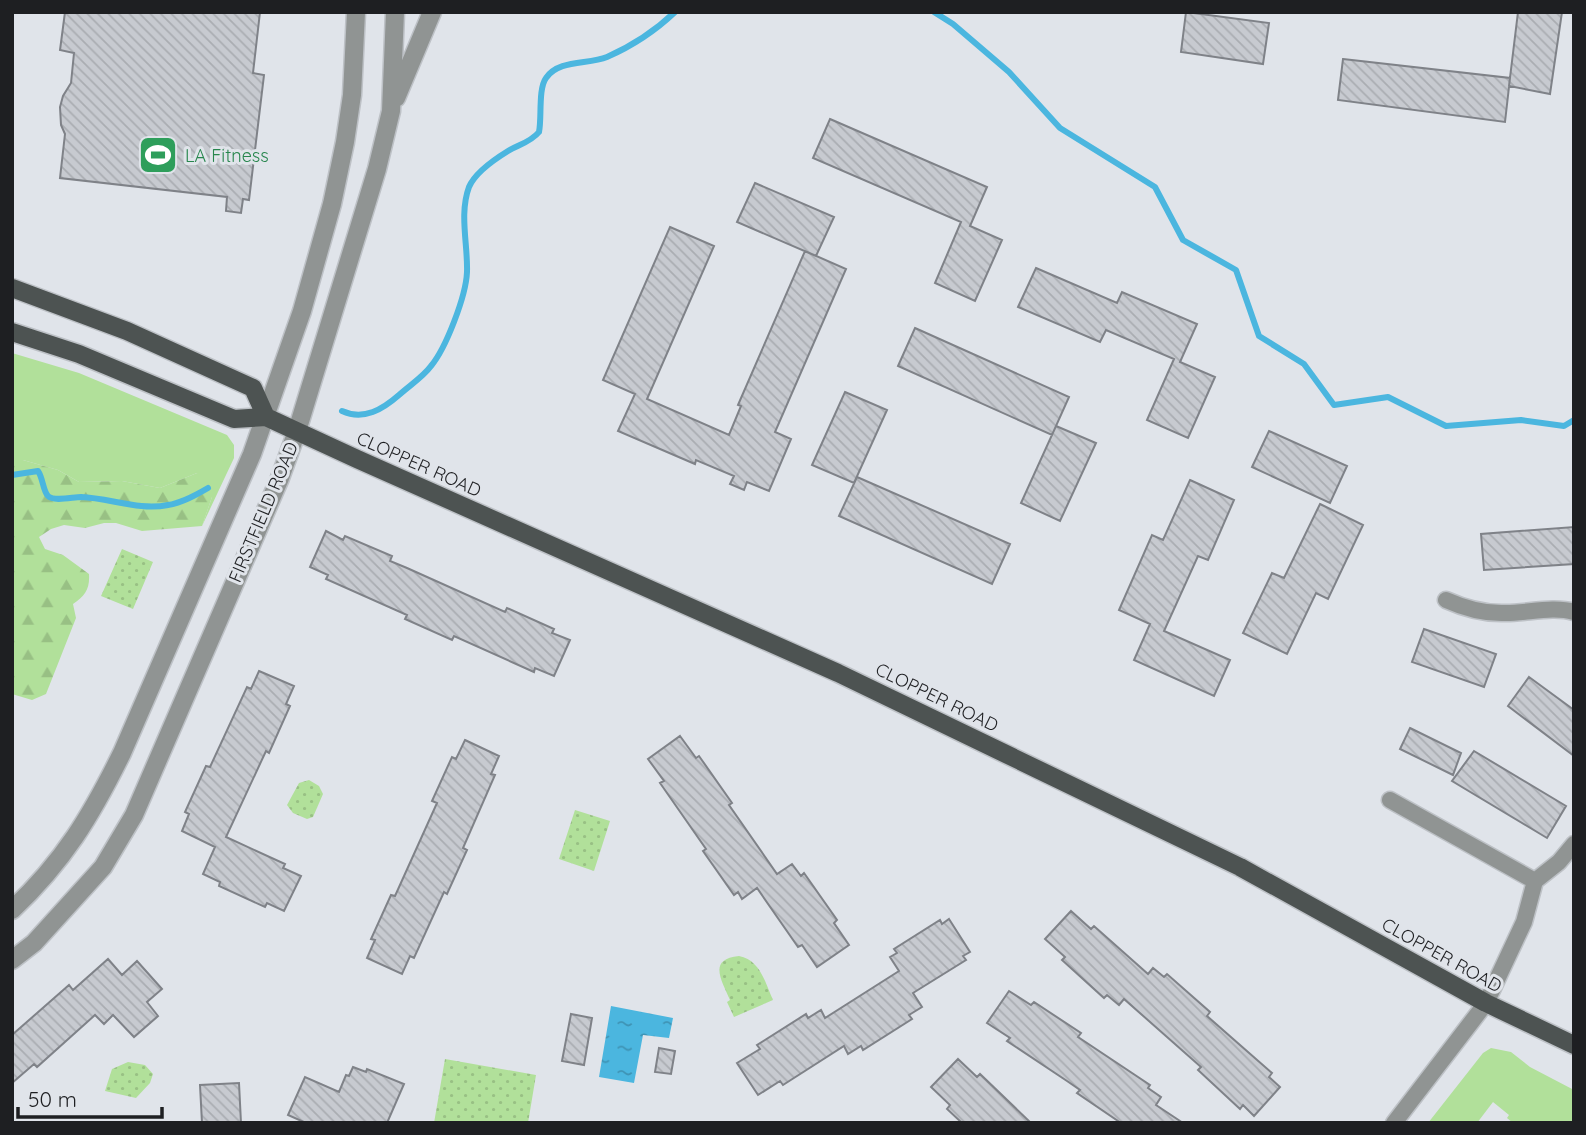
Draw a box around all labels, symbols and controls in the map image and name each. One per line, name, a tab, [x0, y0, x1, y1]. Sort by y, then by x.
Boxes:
sports icon: LA Fitness	[137, 134, 179, 176]
place label: LA Fitness	[185, 144, 269, 167]
street label: CLOPPER ROAD	[353, 426, 485, 502]
street label: FIRSTFIELD ROAD	[223, 438, 303, 586]
street label: CLOPPER ROAD	[872, 657, 1002, 737]
street label: CLOPPER ROAD	[1378, 913, 1506, 998]
scale bar	[18, 1076, 161, 1120]
text: 50 m	[28, 1086, 77, 1112]

